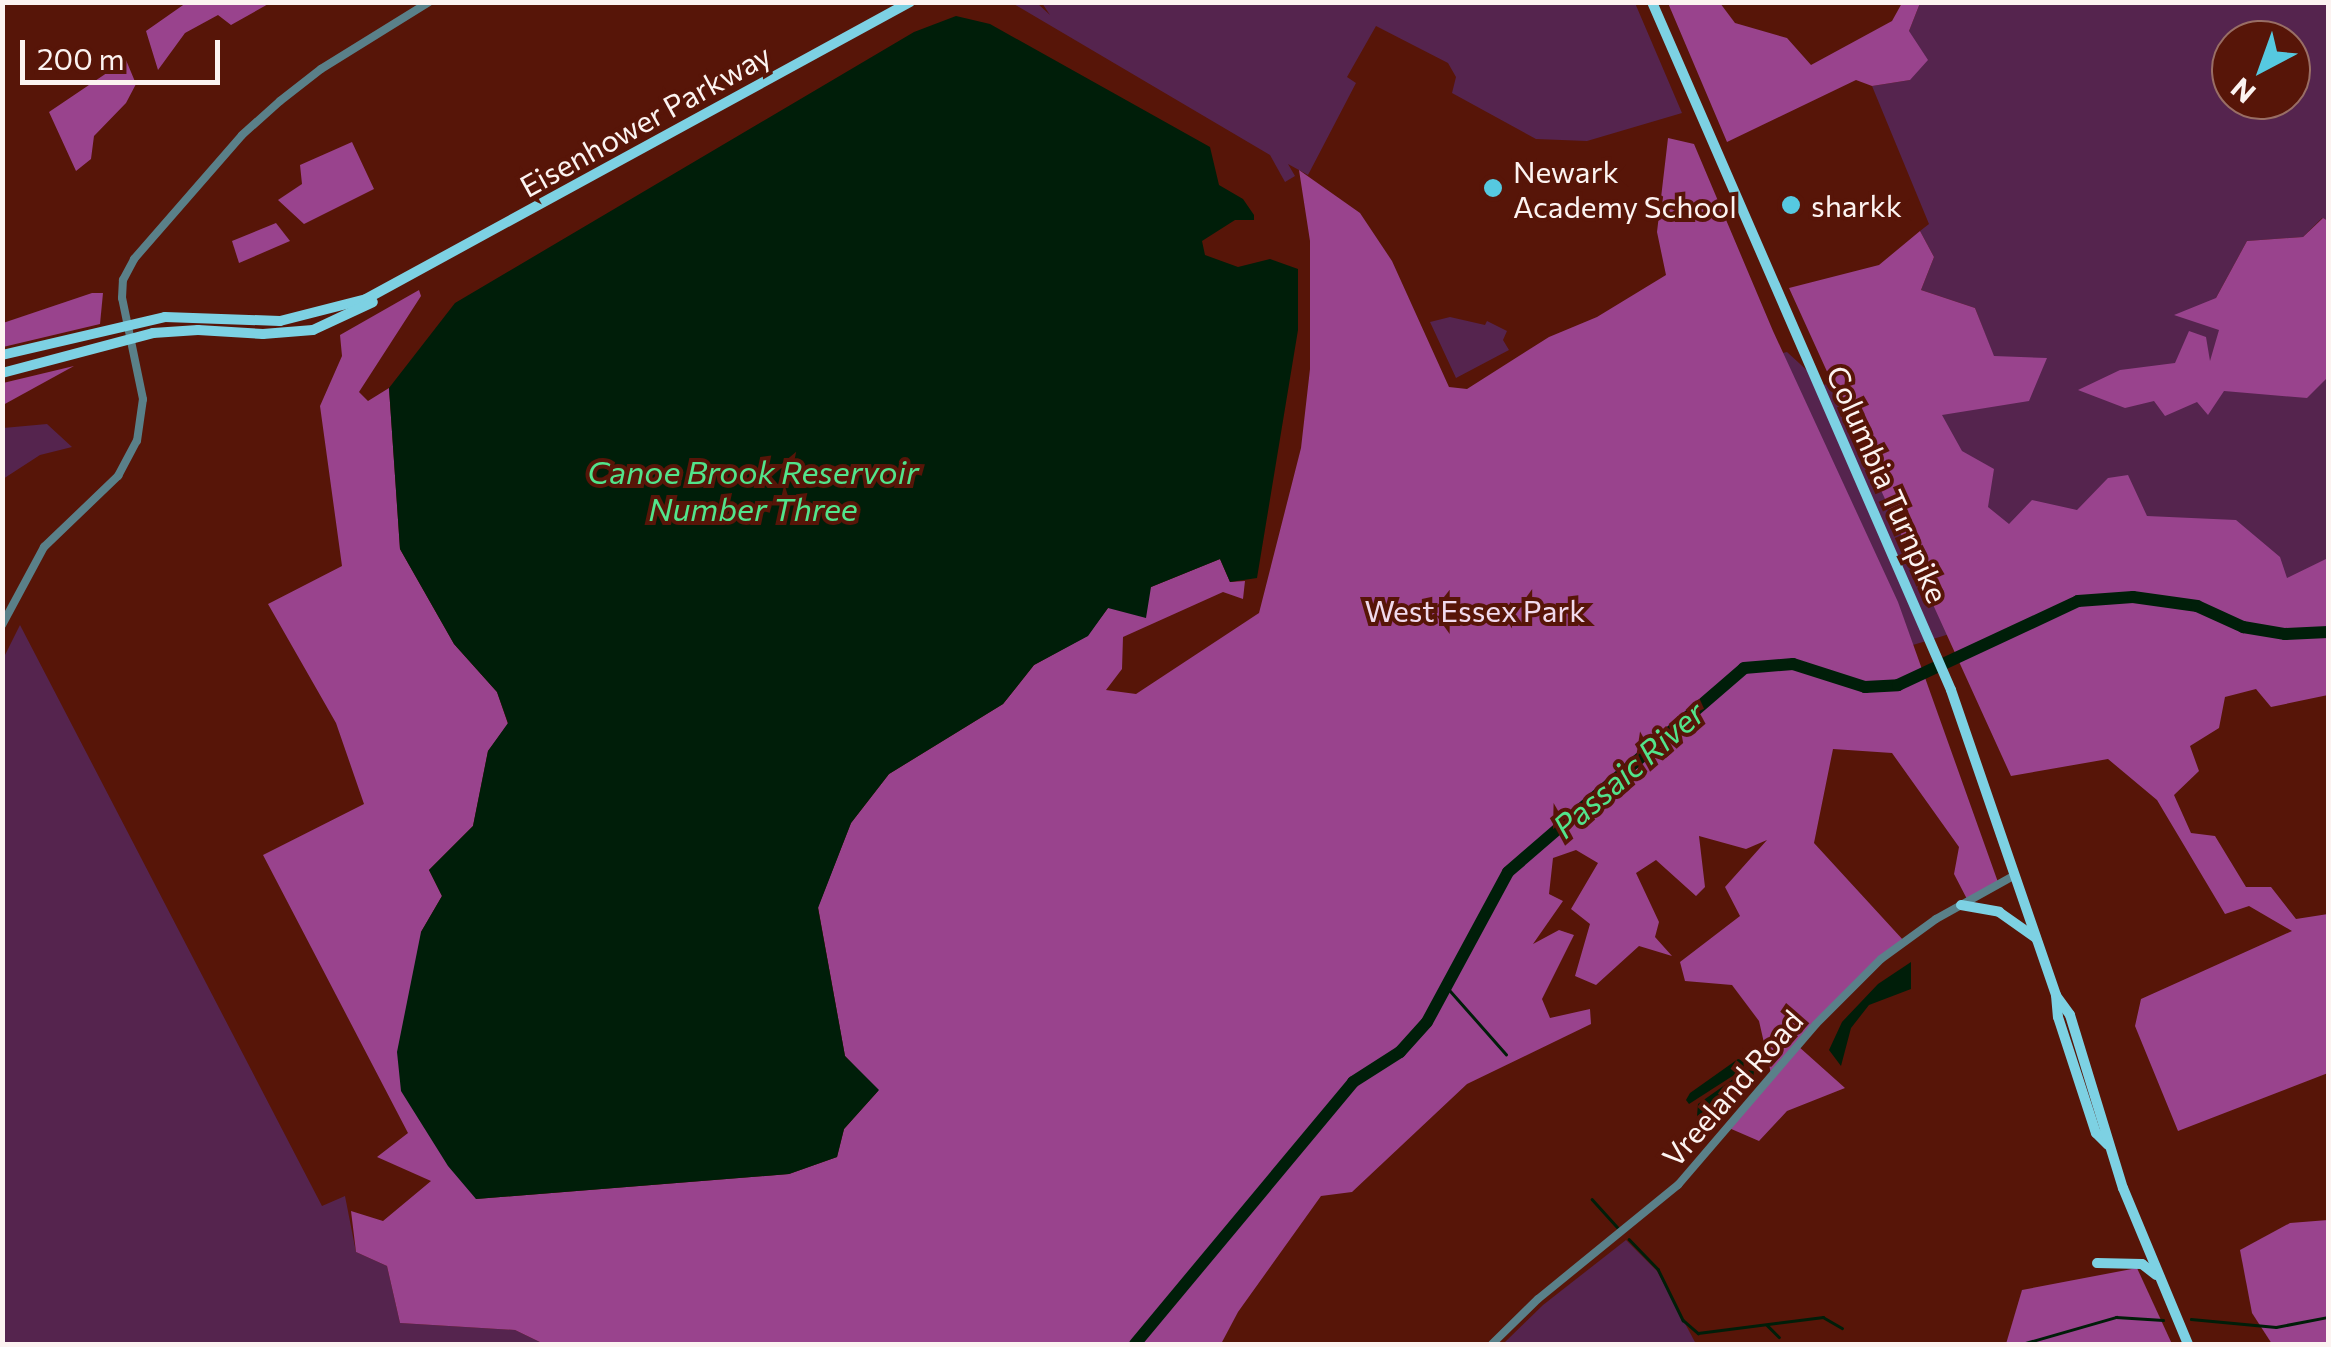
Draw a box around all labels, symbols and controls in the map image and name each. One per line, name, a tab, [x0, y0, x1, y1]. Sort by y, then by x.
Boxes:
scale bar	[25, 20, 225, 82]
north arrow	[2211, 20, 2311, 120]
street label: Eisenhower Parkway	[513, 36, 777, 204]
text: 200 m	[37, 39, 125, 76]
text: N	[2224, 71, 2262, 111]
place label: Newark Academy School	[1513, 153, 1737, 224]
marker: Newark Academy School	[1482, 177, 1504, 199]
place label: sharkk	[1811, 187, 1902, 223]
marker: sharkk	[1780, 194, 1802, 216]
street label: Columbia Turnpike	[1820, 360, 1956, 608]
water label: Canoe Brook Reservoir Number Three	[587, 453, 919, 528]
park label: West Essex Park	[1364, 592, 1586, 628]
water label: Passaic River	[1544, 693, 1712, 845]
street label: Vreeland Road	[1654, 1002, 1810, 1174]

